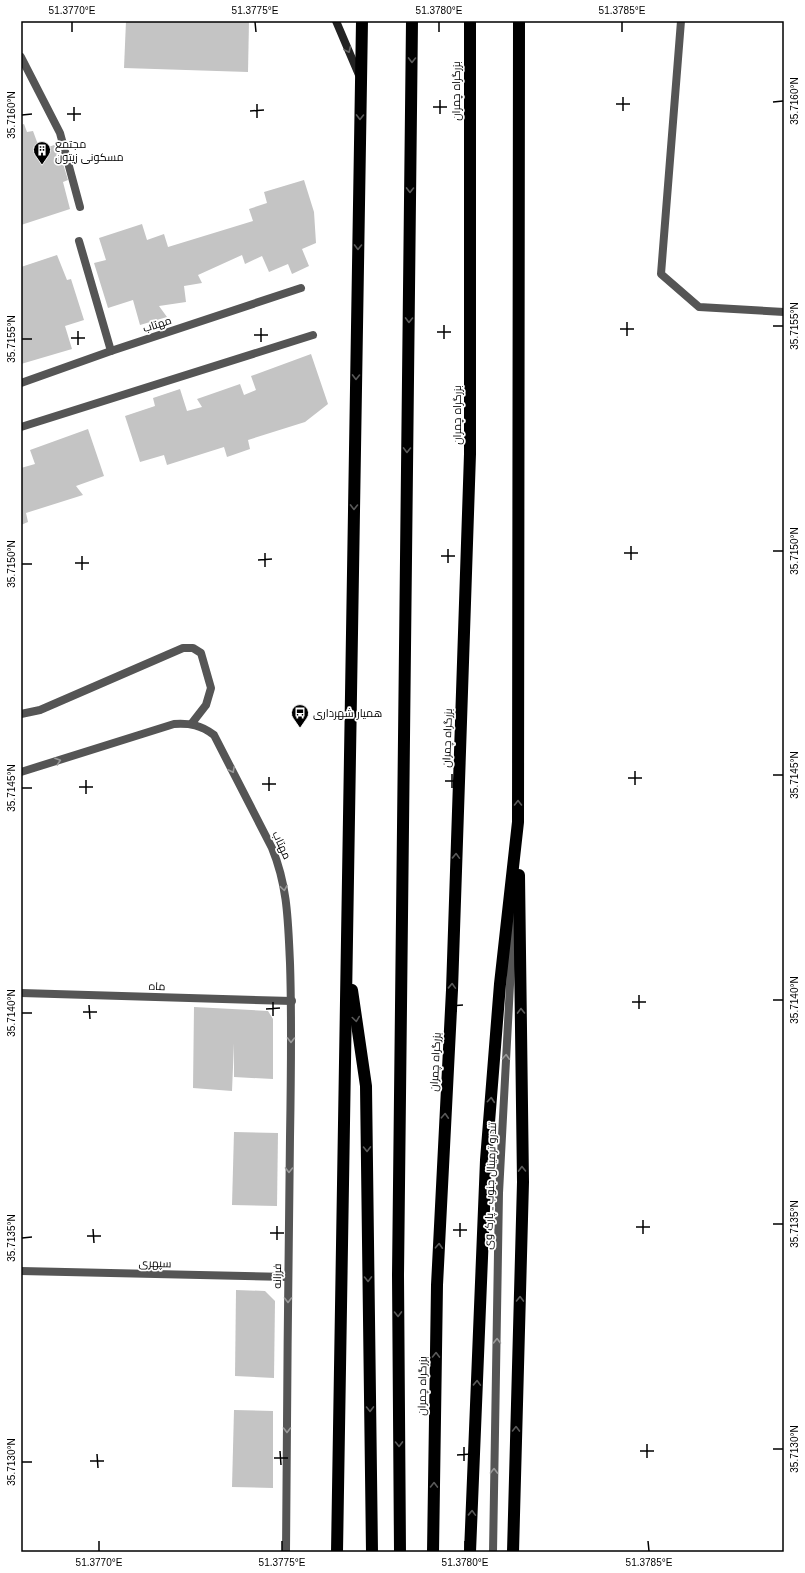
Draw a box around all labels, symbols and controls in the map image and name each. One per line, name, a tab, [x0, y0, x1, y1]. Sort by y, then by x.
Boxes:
text: 51.3770°E	[49, 5, 96, 16]
text: 51.3775°E	[232, 5, 279, 16]
text: 51.3780°E	[416, 5, 463, 16]
text: 51.3785°E	[599, 5, 646, 16]
one-way arrow	[343, 45, 351, 53]
one-way arrow	[408, 57, 416, 63]
street label: بزرگراه چمران	[450, 61, 463, 121]
text: 35.7160°N	[789, 77, 800, 125]
text: 35.7160°N	[6, 91, 17, 139]
one-way arrow	[356, 114, 364, 120]
place label: مجتمع مسکونی زیتون	[55, 138, 124, 164]
building icon: مجتمع مسکونی زیتون	[32, 140, 52, 165]
one-way arrow	[406, 187, 414, 193]
one-way arrow	[354, 244, 362, 250]
text: 35.7155°N	[789, 302, 800, 350]
street label: مهتاب	[141, 314, 173, 335]
text: 35.7155°N	[6, 315, 17, 363]
one-way arrow	[405, 317, 413, 323]
one-way arrow	[352, 374, 360, 380]
street label: بزرگراه چمران	[451, 385, 464, 445]
one-way arrow	[403, 447, 411, 453]
one-way arrow	[350, 504, 358, 510]
text: 35.7150°N	[789, 527, 800, 575]
text: 35.7150°N	[6, 540, 17, 588]
bus stop icon: همیار شهرداری	[290, 703, 310, 728]
place label: همیار شهرداری	[313, 707, 382, 720]
street label: بزرگراه چمران	[440, 708, 455, 768]
text: 35.7145°N	[789, 751, 800, 799]
one-way arrow	[54, 757, 61, 765]
text: 35.7145°N	[6, 764, 17, 812]
one-way arrow	[227, 766, 235, 773]
one-way arrow	[514, 800, 522, 806]
street label: مهتاب	[269, 829, 294, 861]
one-way arrow	[452, 853, 461, 859]
one-way arrow	[280, 885, 288, 891]
text: 35.7140°N	[789, 976, 800, 1024]
street label: ماه	[148, 980, 166, 992]
one-way arrow	[448, 983, 456, 989]
text: 35.7140°N	[6, 989, 17, 1037]
one-way arrow	[516, 1008, 525, 1014]
one-way arrow	[351, 1016, 360, 1022]
street label: بزرگراه چمران	[427, 1032, 444, 1092]
one-way arrow	[287, 1037, 295, 1043]
one-way arrow	[502, 1054, 511, 1060]
one-way arrow	[486, 1096, 495, 1103]
one-way arrow	[441, 1113, 450, 1119]
street label: تندرو ترمینال جنوب ـ پارک وی	[482, 1122, 499, 1250]
one-way arrow	[362, 1146, 371, 1152]
one-way arrow	[518, 1166, 527, 1172]
one-way arrow	[285, 1167, 293, 1173]
text: 35.7135°N	[789, 1200, 800, 1248]
text: 35.7135°N	[6, 1214, 17, 1262]
one-way arrow	[434, 1243, 443, 1249]
street label: سپهری	[139, 1257, 171, 1270]
street label: فرزانه	[271, 1263, 284, 1289]
one-way arrow	[364, 1276, 372, 1282]
one-way arrow	[515, 1296, 524, 1302]
one-way arrow	[284, 1297, 292, 1303]
one-way arrow	[394, 1311, 402, 1317]
one-way arrow	[493, 1338, 501, 1344]
one-way arrow	[431, 1352, 440, 1358]
street label: بزرگراه چمران	[415, 1356, 430, 1416]
one-way arrow	[473, 1380, 481, 1386]
one-way arrow	[366, 1406, 374, 1412]
text: 35.7130°N	[789, 1425, 800, 1473]
one-way arrow	[512, 1426, 520, 1432]
one-way arrow	[283, 1427, 291, 1433]
text: 35.7130°N	[6, 1438, 17, 1486]
one-way arrow	[395, 1441, 403, 1447]
one-way arrow	[490, 1468, 498, 1474]
one-way arrow	[430, 1482, 438, 1488]
one-way arrow	[467, 1510, 476, 1516]
text: 51.3770°E	[76, 1557, 123, 1568]
text: 51.3775°E	[259, 1557, 306, 1568]
text: 51.3780°E	[442, 1557, 489, 1568]
text: 51.3785°E	[626, 1557, 673, 1568]

